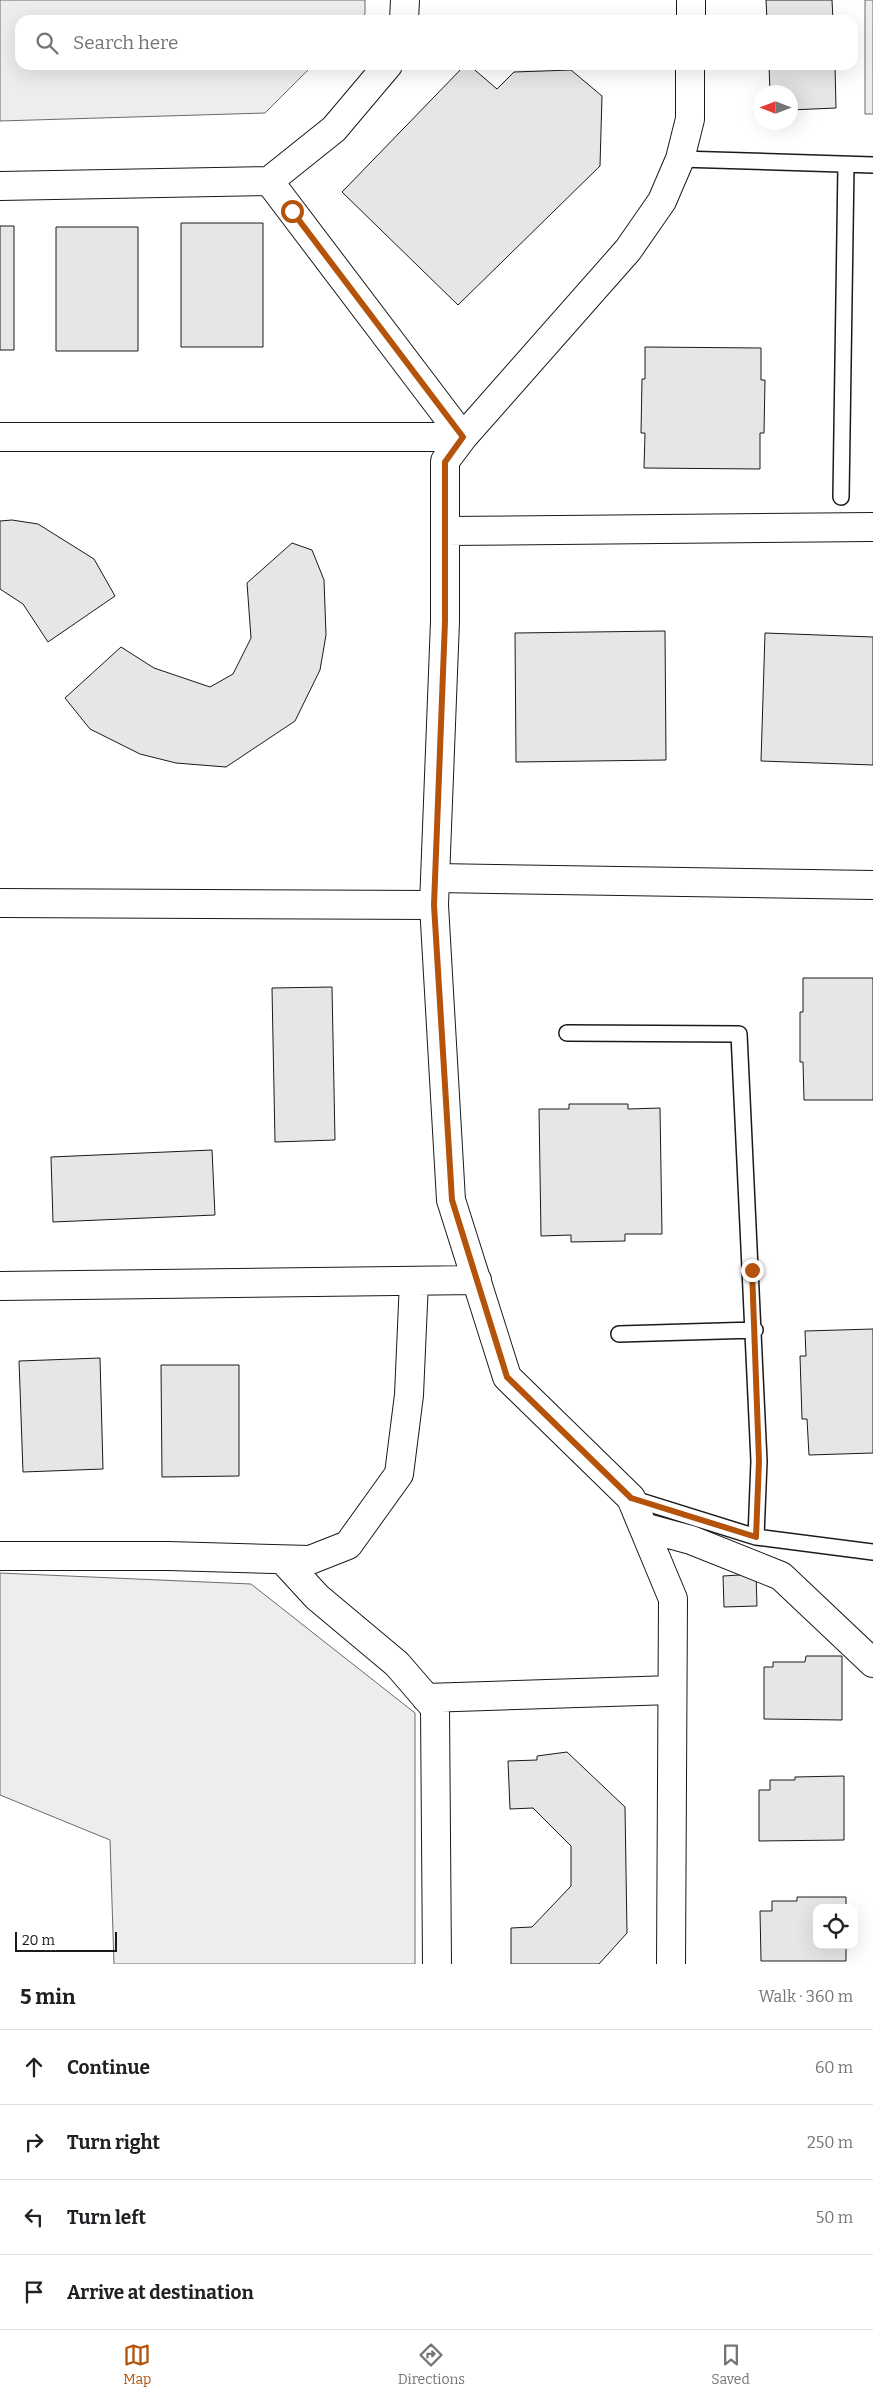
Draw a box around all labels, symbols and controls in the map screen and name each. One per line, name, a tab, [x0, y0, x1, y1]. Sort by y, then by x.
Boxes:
search box	[15, 15, 858, 70]
icon: search	[33, 29, 61, 57]
text: Search here	[73, 31, 178, 54]
north arrow	[753, 85, 798, 130]
route start	[281, 200, 304, 223]
route end	[741, 1259, 764, 1282]
map controls	[813, 1904, 858, 1949]
button: locate	[813, 1904, 858, 1949]
scale bar	[15, 1929, 118, 1952]
text: 20 m	[22, 1932, 55, 1949]
text: 5 min	[20, 1984, 76, 2010]
text: Walk · 360 m	[759, 1987, 853, 2006]
icon: ahead	[20, 2053, 48, 2081]
text: Continue	[67, 2056, 150, 2079]
text: 60 m	[815, 2058, 853, 2077]
icon: right	[20, 2128, 48, 2156]
text: Turn right	[67, 2131, 160, 2154]
text: 250 m	[807, 2133, 853, 2152]
icon: left	[20, 2203, 48, 2231]
text: Turn left	[67, 2206, 146, 2229]
text: 50 m	[816, 2208, 853, 2227]
icon: arrive	[20, 2278, 48, 2306]
text: Arrive at destination	[67, 2281, 254, 2304]
tab: Map	[123, 2341, 151, 2388]
tab: Directions	[398, 2341, 465, 2388]
tab: Saved	[711, 2341, 750, 2388]

